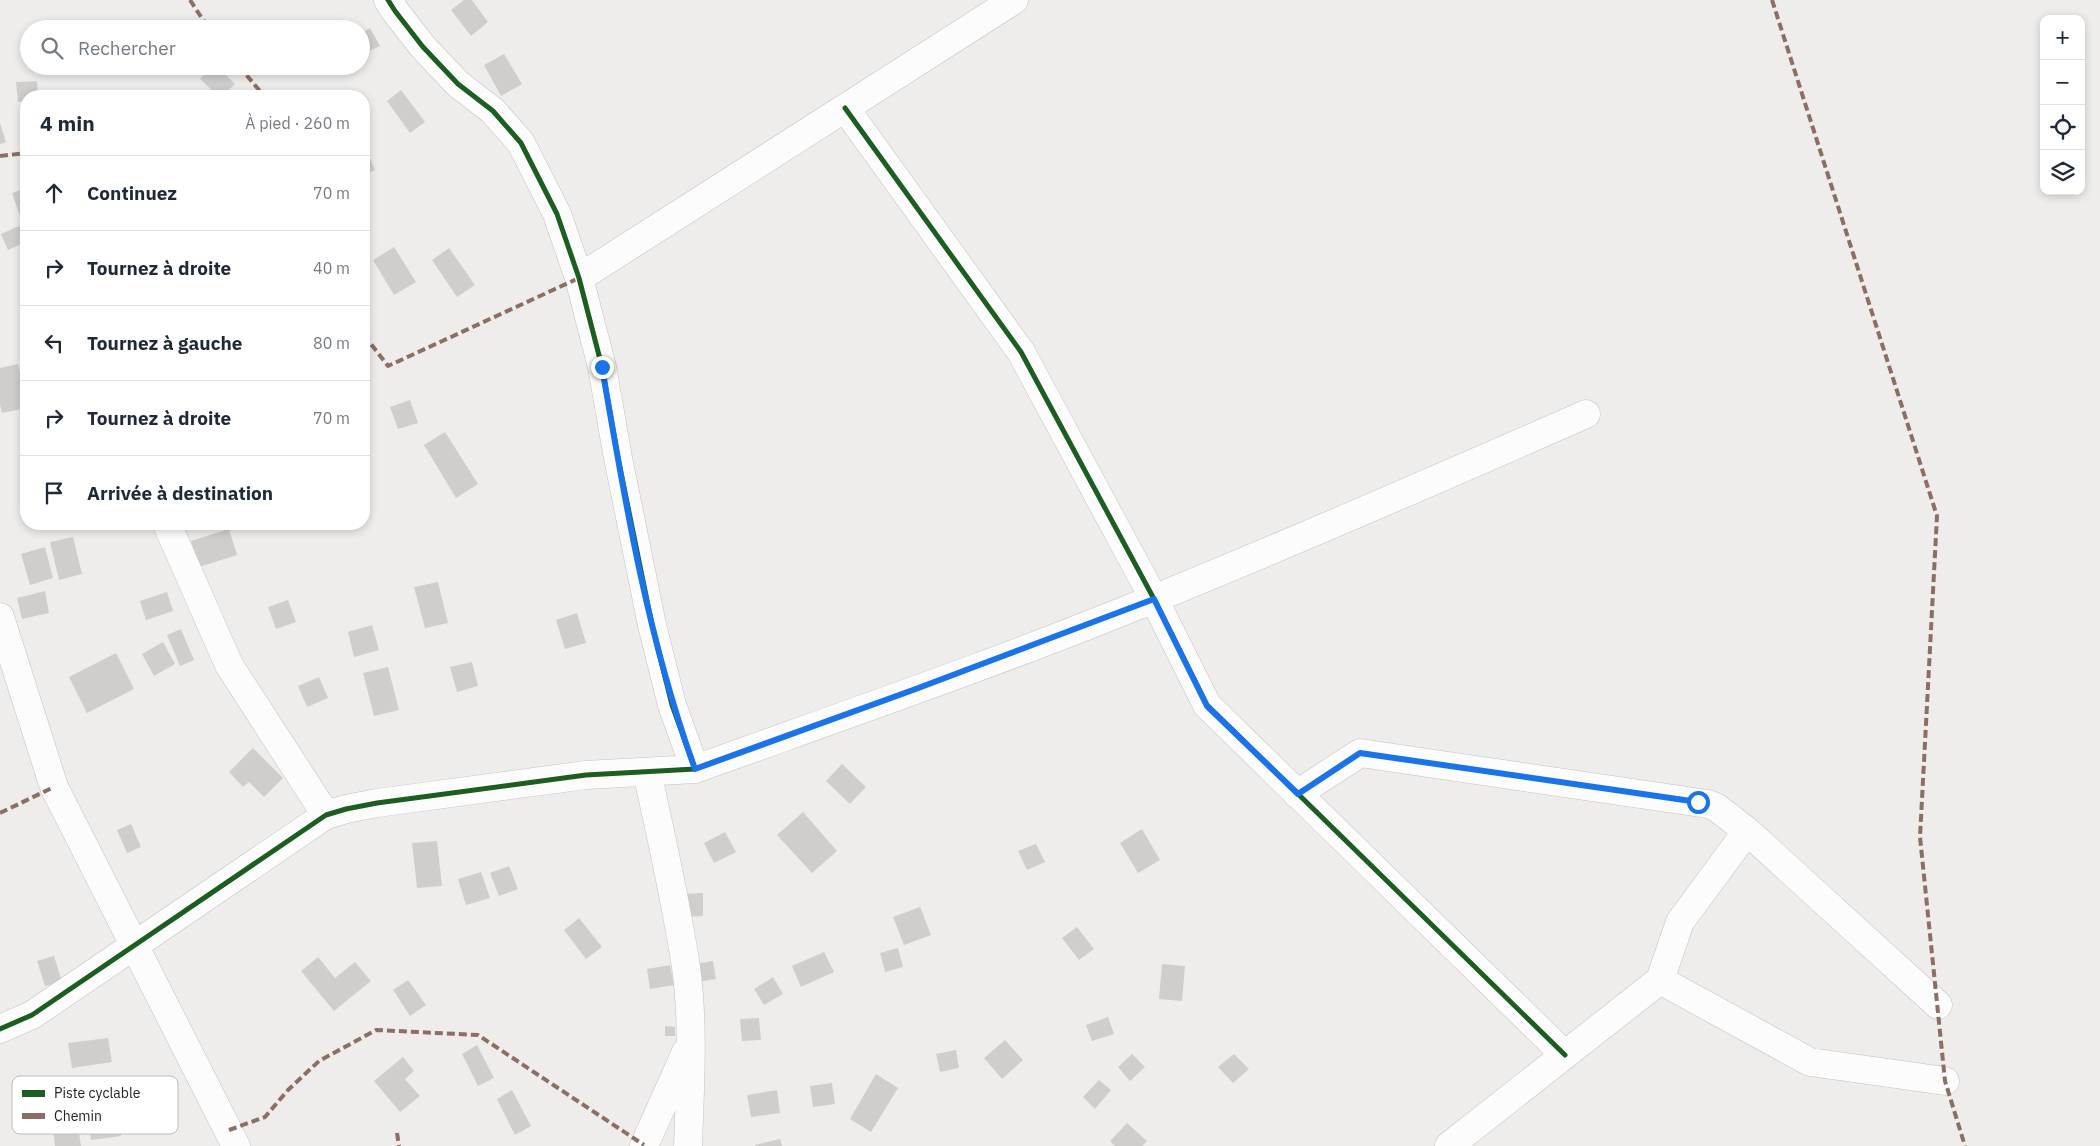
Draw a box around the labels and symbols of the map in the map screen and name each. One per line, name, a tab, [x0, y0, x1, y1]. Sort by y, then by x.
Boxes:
route end	[591, 356, 614, 379]
route start	[1687, 791, 1710, 814]
legend	[12, 1076, 178, 1134]
text: Piste cyclable	[54, 1084, 141, 1102]
text: Chemin	[54, 1107, 102, 1125]

